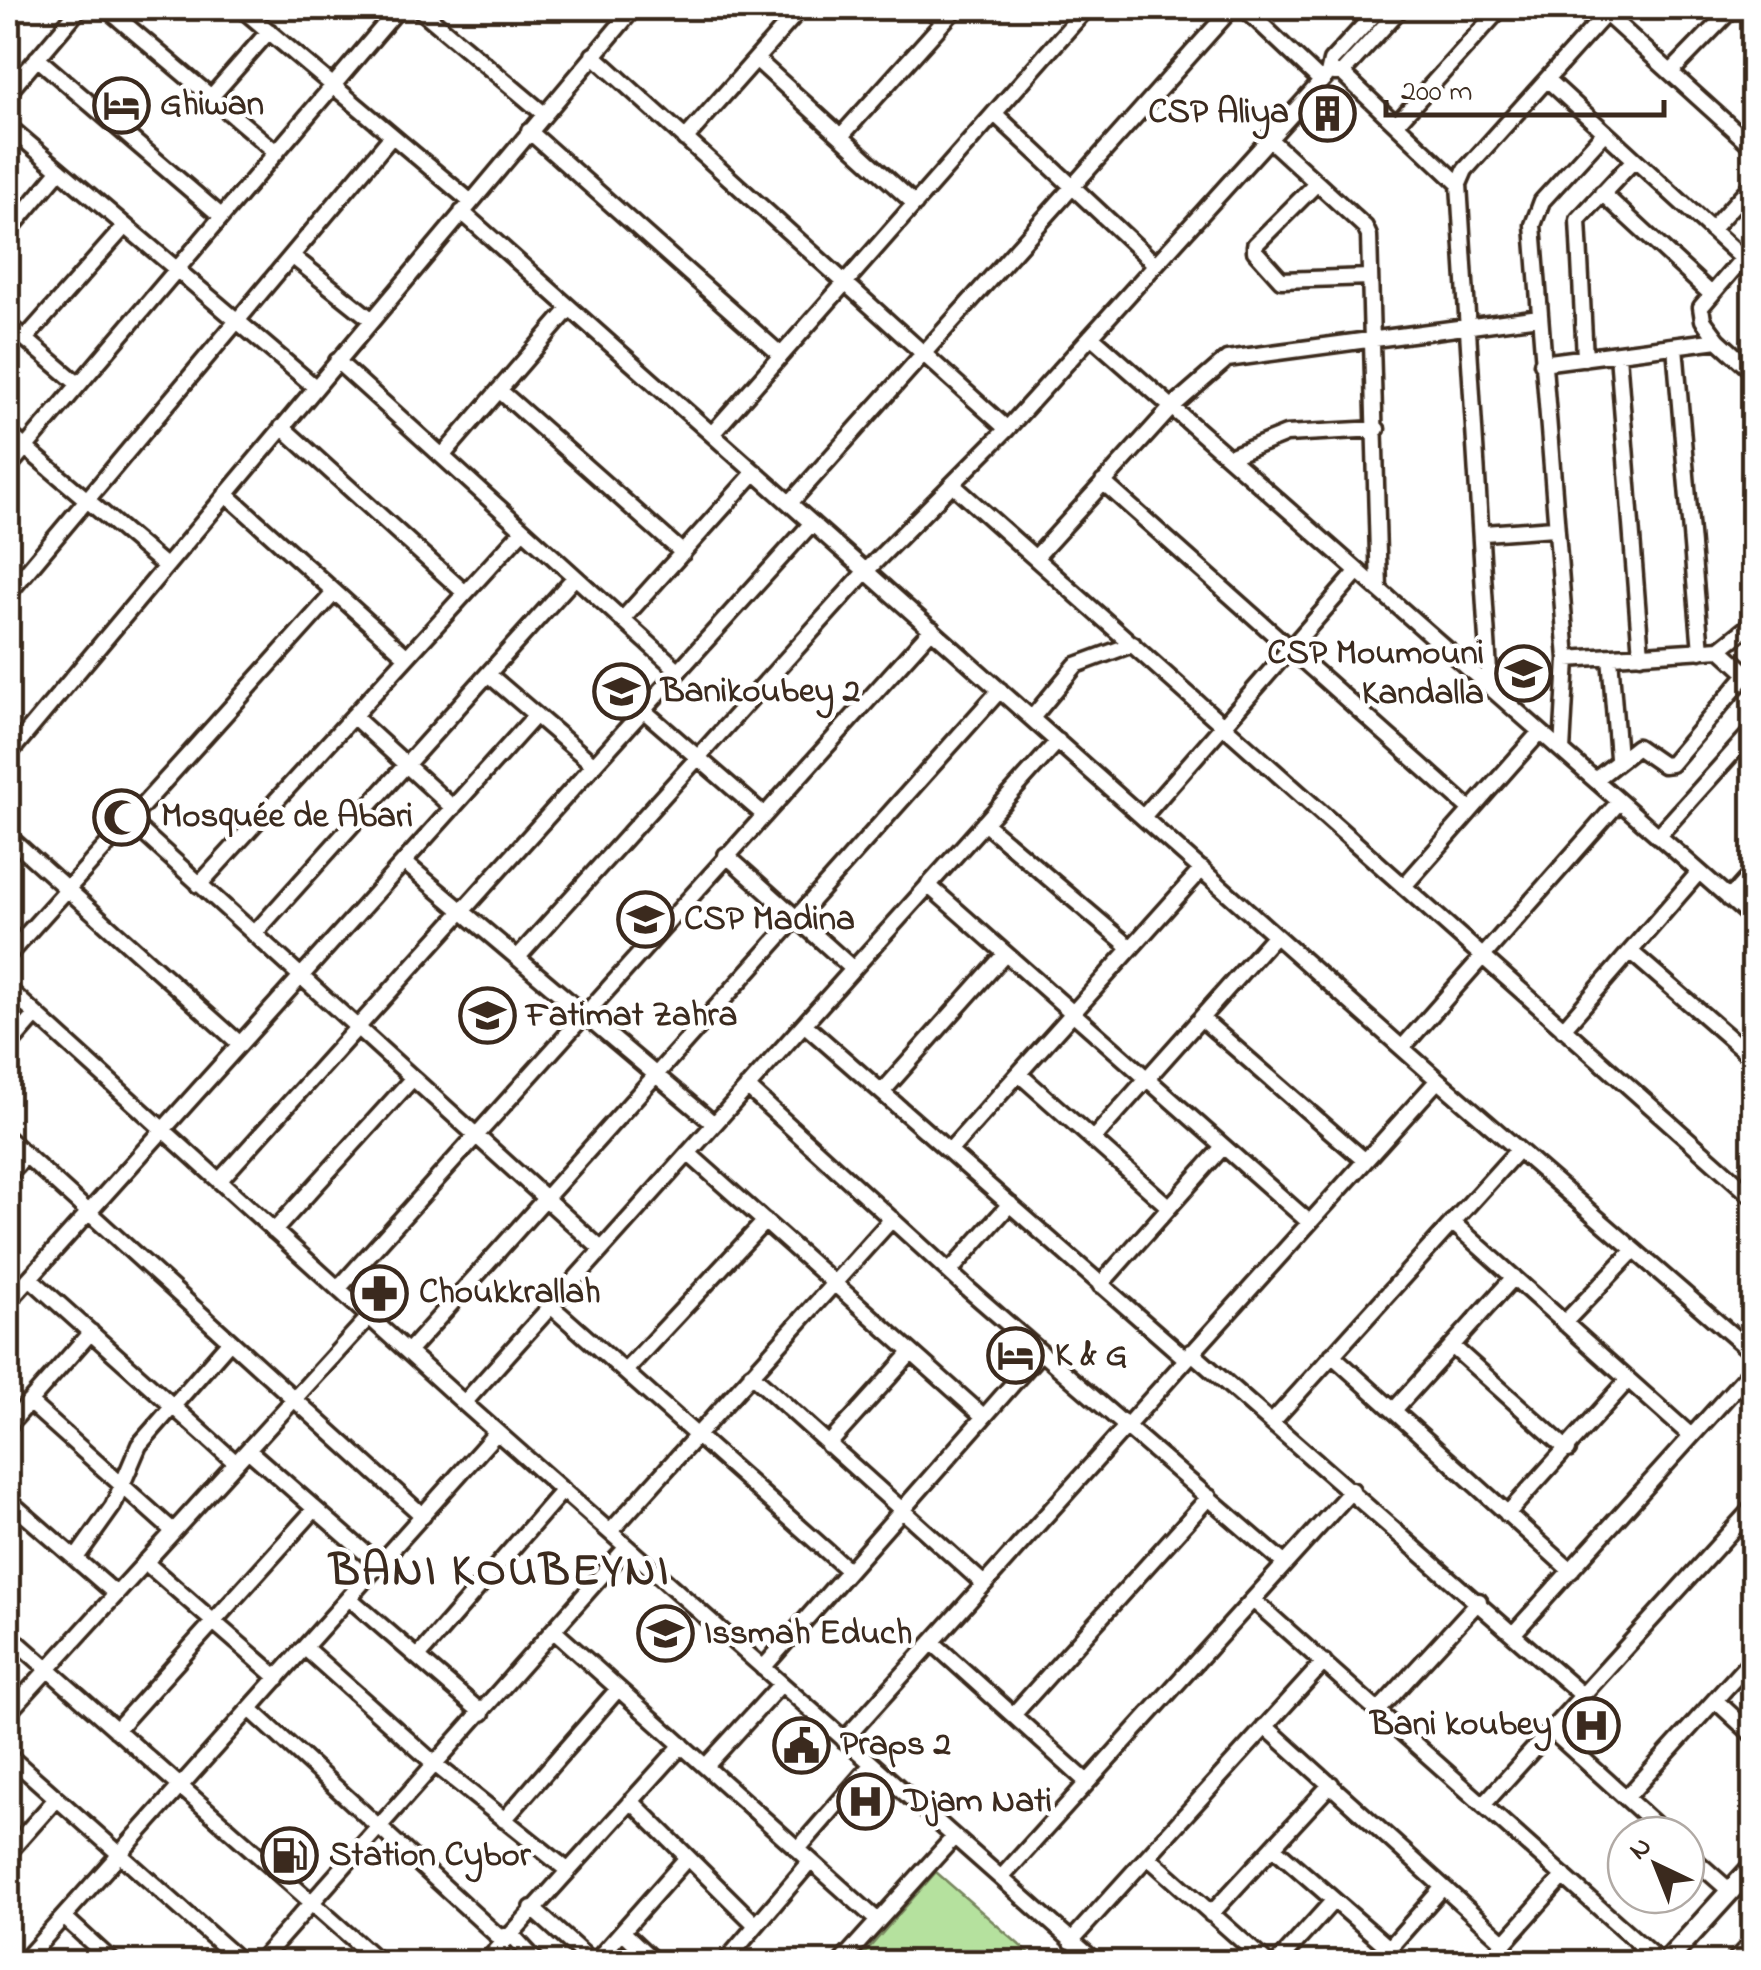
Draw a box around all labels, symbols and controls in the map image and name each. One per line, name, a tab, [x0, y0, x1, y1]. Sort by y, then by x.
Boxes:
scale bar	[1386, 55, 1664, 117]
text: 200 m	[1401, 71, 1473, 115]
hotel icon: Ghiwan	[91, 75, 151, 135]
place label: Ghiwan	[160, 80, 264, 131]
building icon: CSP Aliya	[1298, 83, 1358, 143]
place label: CSP Aliya	[1148, 88, 1289, 140]
place label: CSP Moumouni Kandalla	[1267, 629, 1484, 720]
school or university icon: CSP Moumouni Kandalla	[1493, 644, 1553, 704]
school or university icon: Banikoubey 2	[592, 662, 652, 722]
place label: Banikoubey 2	[659, 667, 861, 719]
mosque icon: Mosquée de Abari	[92, 787, 152, 847]
place label: Mosquée de Abari	[161, 792, 413, 843]
school or university icon: CSP Madina	[615, 890, 675, 950]
place label: CSP Madina	[684, 895, 855, 946]
school or university icon: Fatimat Zahra	[457, 986, 517, 1046]
place label: Fatimat Zahra	[524, 991, 737, 1042]
pharmacy icon: Choukkrallah	[350, 1263, 410, 1323]
place label: Choukkrallah	[419, 1268, 601, 1319]
hotel icon: K & G	[986, 1326, 1046, 1386]
place label: K & G	[1055, 1331, 1127, 1382]
district label: BANI KOUBEYNI	[327, 1540, 671, 1606]
school or university icon: Issmah Educh	[635, 1604, 695, 1664]
place label: Issmah Educh	[704, 1609, 912, 1660]
hospital icon: Bani koubey	[1561, 1695, 1621, 1755]
place label: Bani koubey	[1368, 1700, 1552, 1752]
public building icon: Praps 2	[771, 1715, 831, 1775]
place label: Praps 2	[840, 1720, 952, 1771]
hospital icon: Djam Nati	[835, 1772, 895, 1832]
place label: Djam Nati	[902, 1777, 1052, 1828]
north arrow	[1606, 1815, 1706, 1915]
fuel station icon: Station Cybor	[260, 1826, 320, 1886]
text: N	[1620, 1828, 1662, 1871]
place label: Station Cybor	[329, 1831, 532, 1883]

